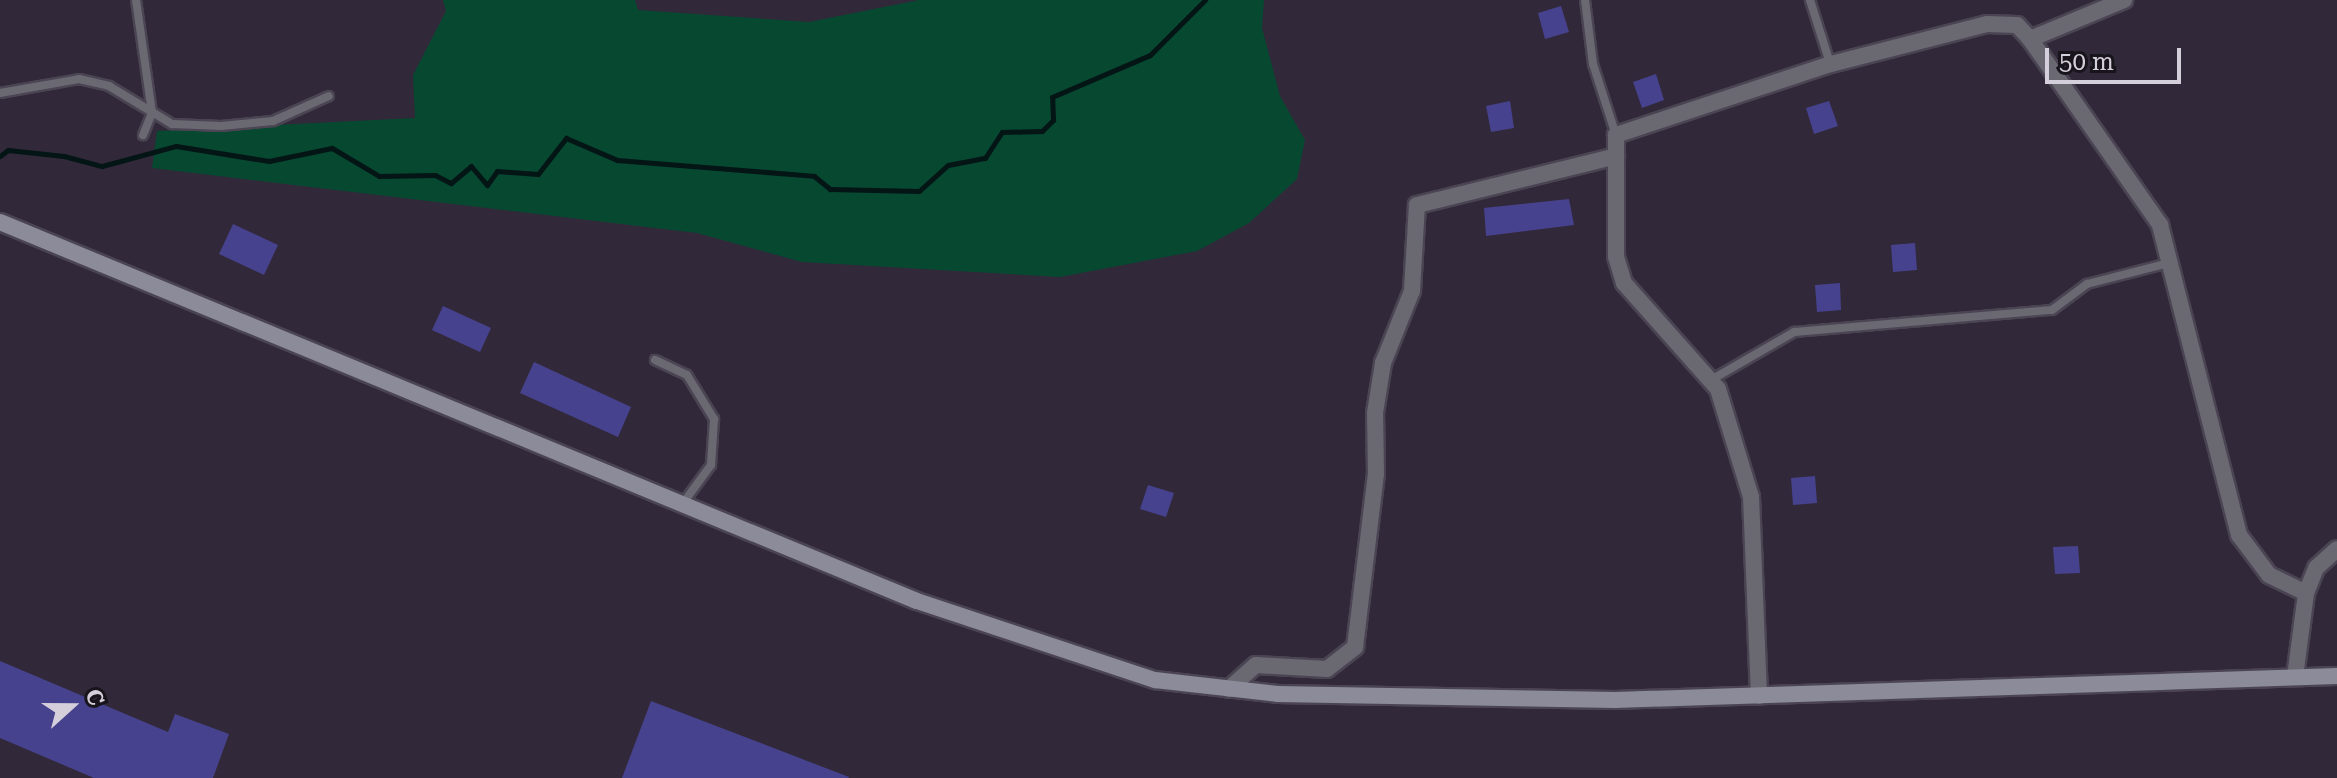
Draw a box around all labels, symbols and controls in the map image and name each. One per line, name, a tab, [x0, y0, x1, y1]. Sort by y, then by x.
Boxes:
scale bar	[2049, 32, 2185, 82]
text: 50 m	[2059, 48, 2114, 76]
north arrow	[32, 666, 112, 746]
text: С	[80, 686, 109, 709]

